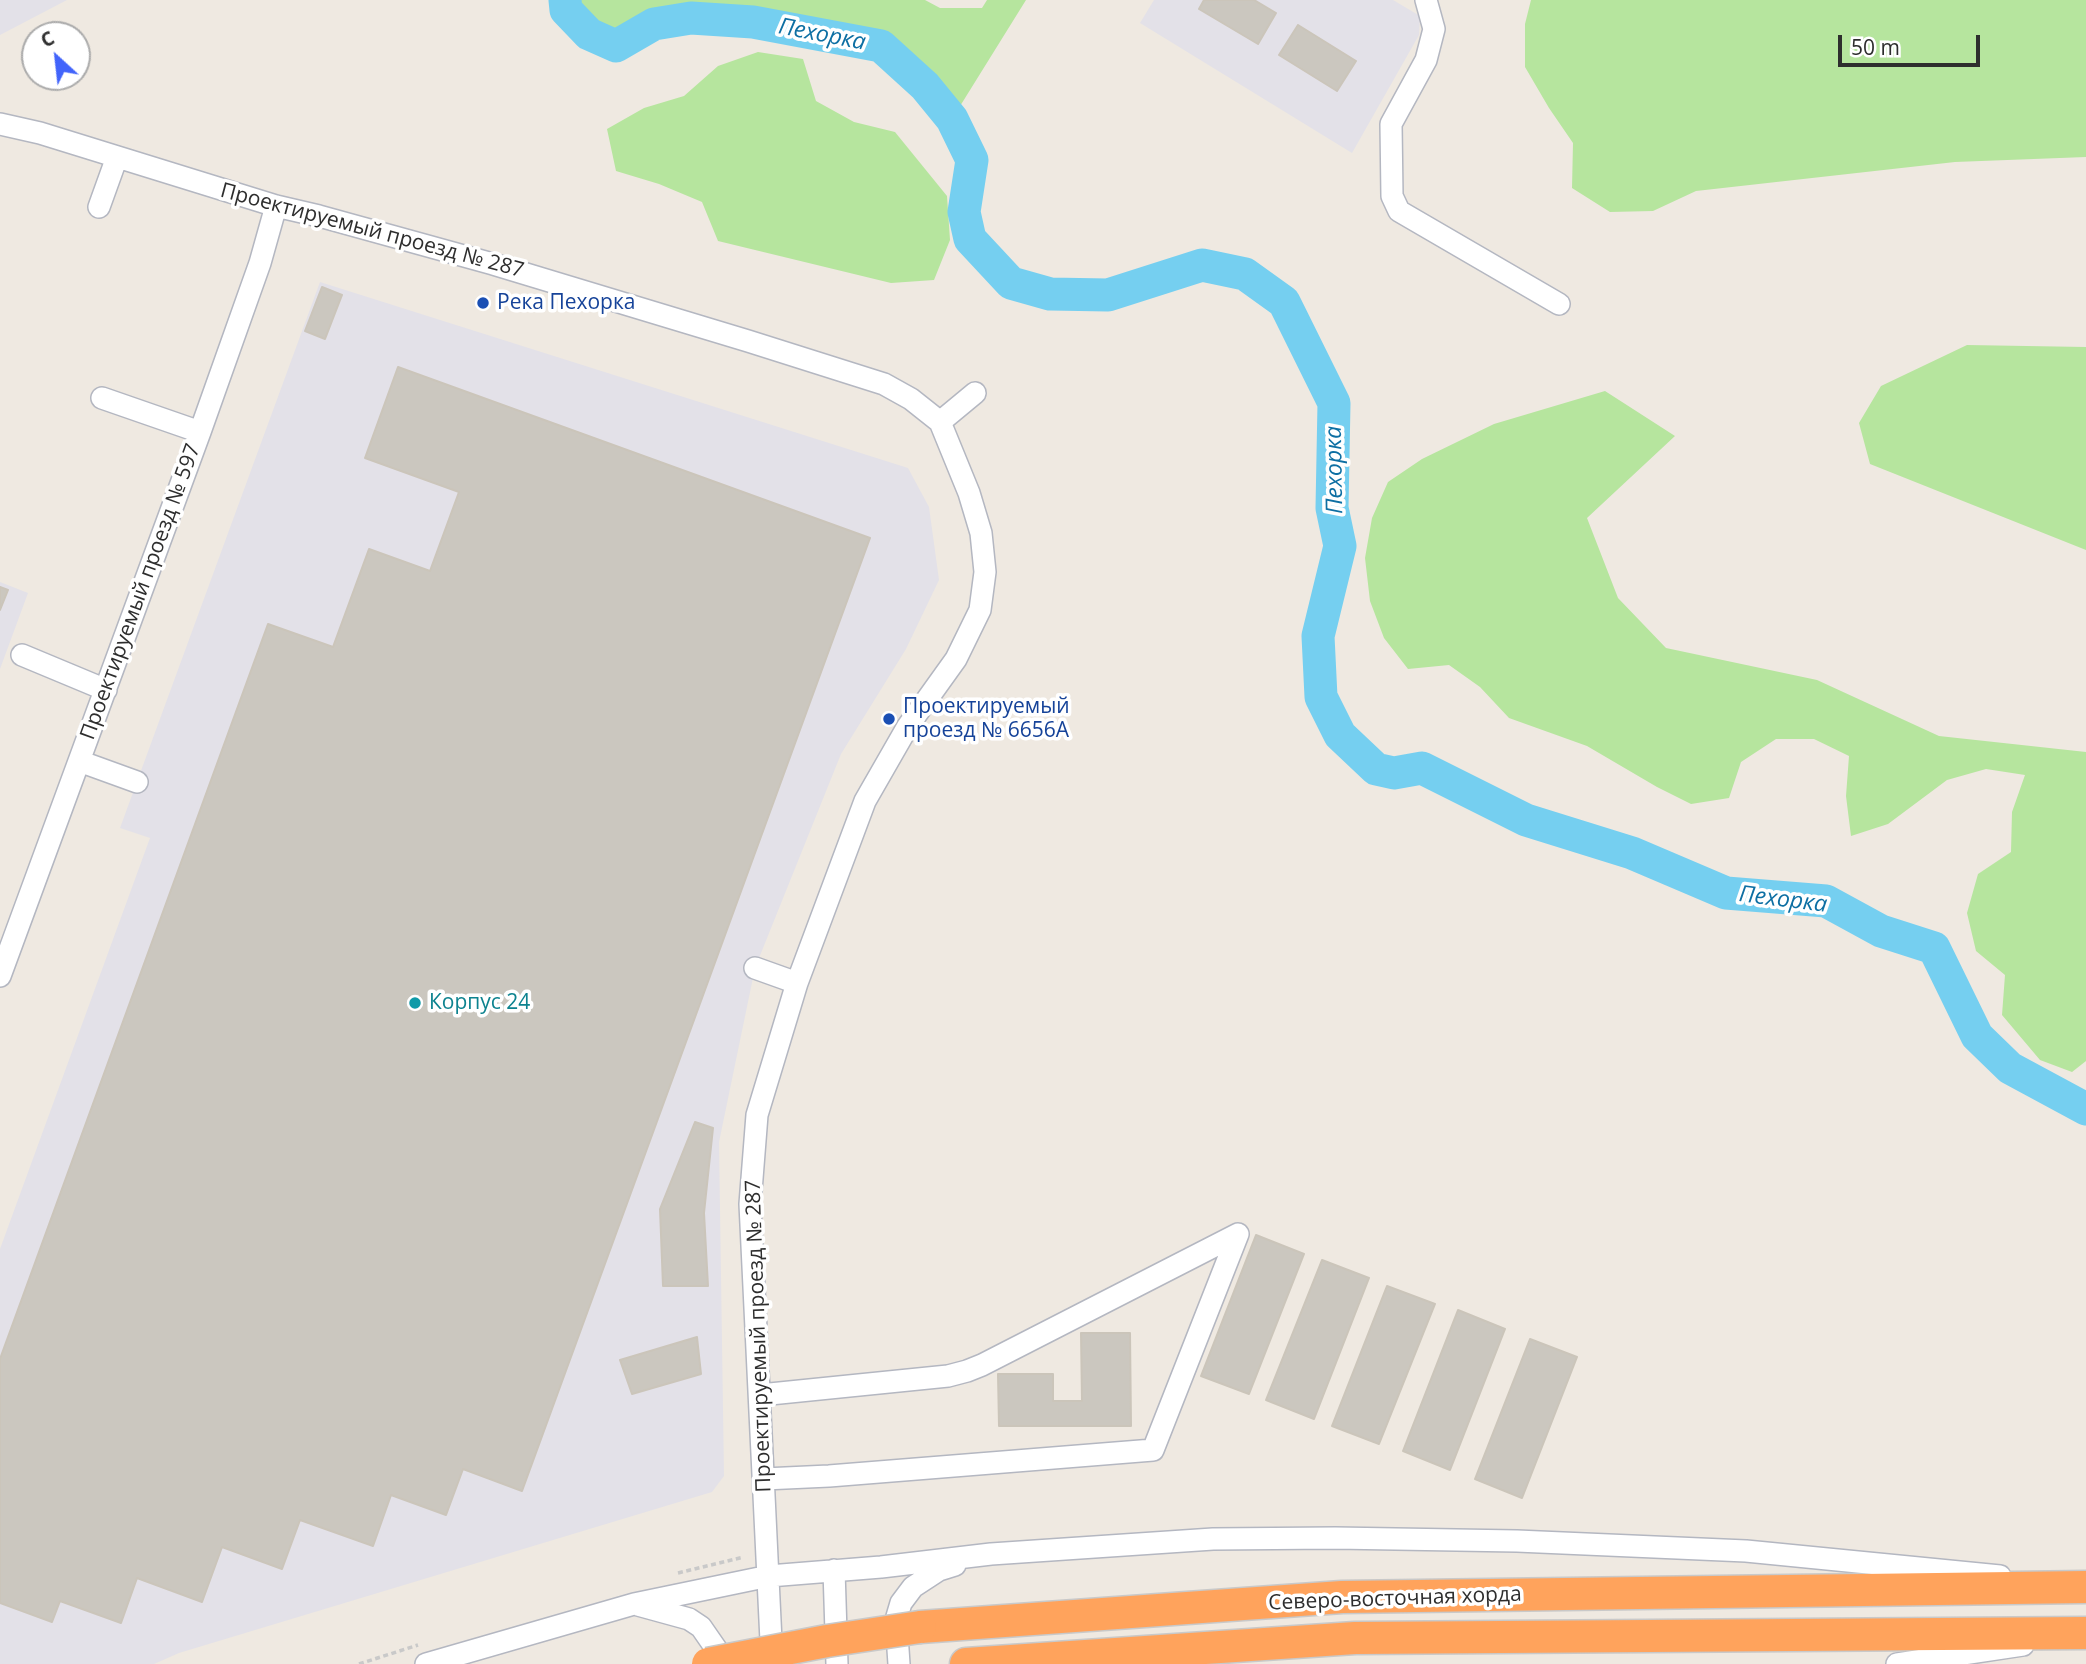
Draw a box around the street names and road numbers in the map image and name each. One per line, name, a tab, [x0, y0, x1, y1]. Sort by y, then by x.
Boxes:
street label: Проектируемый проезд № 287	[218, 178, 526, 284]
street label: Проектируемый проезд № 597	[76, 441, 206, 743]
street label: Проектируемый проезд № 287	[741, 1179, 777, 1493]
street label: Северо-восточная хорда	[1268, 1582, 1522, 1616]

